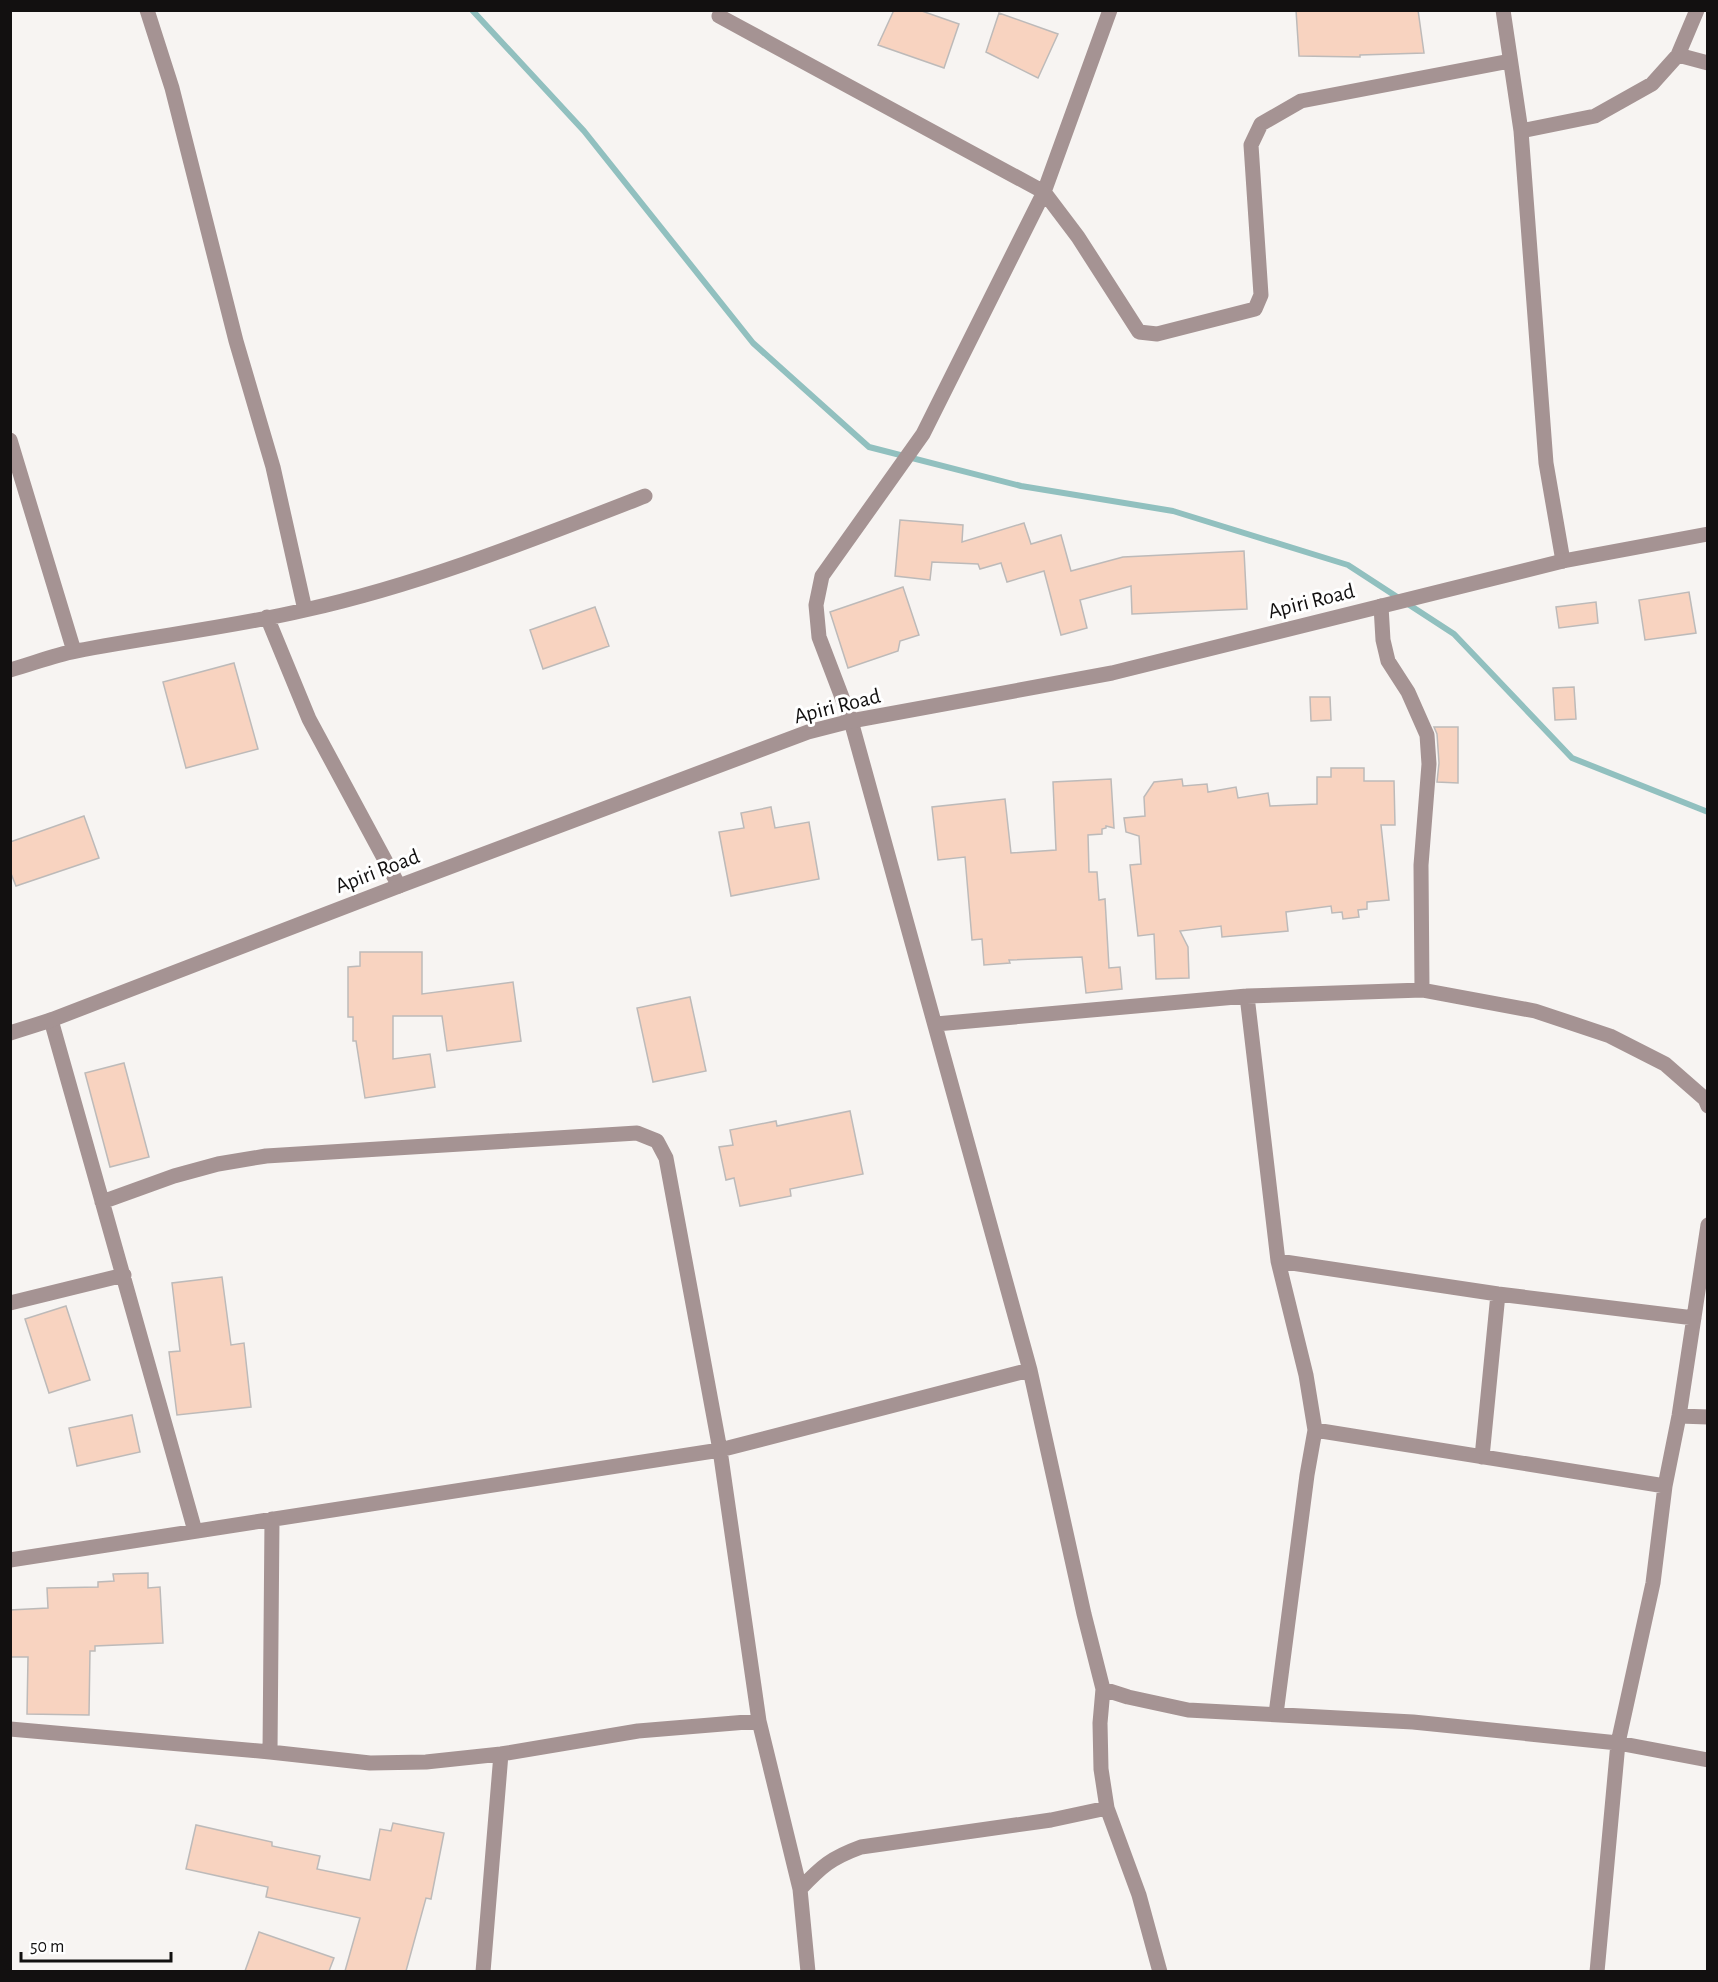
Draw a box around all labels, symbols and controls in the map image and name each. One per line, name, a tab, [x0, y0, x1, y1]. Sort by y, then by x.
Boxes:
street label: Apiri Road	[1266, 580, 1357, 622]
street label: Apiri Road	[792, 685, 883, 727]
street label: Apiri Road	[332, 845, 423, 897]
scale bar	[21, 1925, 171, 1963]
text: 50 m	[30, 1938, 64, 1956]

